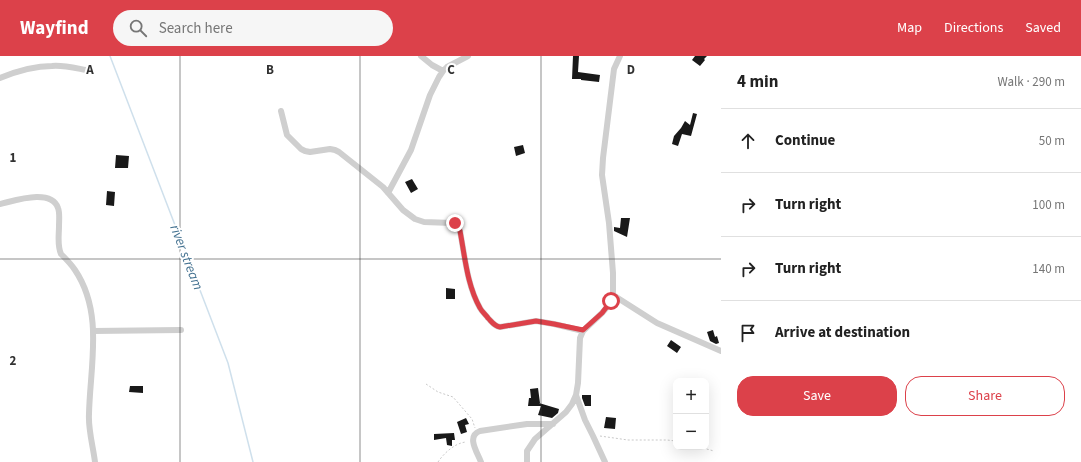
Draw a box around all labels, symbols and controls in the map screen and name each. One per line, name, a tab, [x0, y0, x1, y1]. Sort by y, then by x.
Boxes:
search box	[113, 10, 393, 46]
text: Wayfind	[20, 15, 89, 42]
icon: search	[127, 17, 149, 39]
text: Search here	[159, 18, 233, 39]
text: Map	[897, 18, 922, 38]
text: Directions	[944, 18, 1003, 38]
text: Saved	[1025, 18, 1061, 38]
text: A	[85, 61, 94, 79]
text: B	[266, 61, 274, 79]
text: C	[447, 61, 455, 79]
text: D	[627, 61, 635, 79]
text: 4 min	[737, 70, 778, 94]
text: Walk · 290 m	[997, 73, 1065, 91]
icon: ahead	[737, 130, 759, 152]
text: Continue	[775, 130, 835, 151]
text: 50 m	[1039, 132, 1065, 150]
text: 1	[10, 149, 17, 167]
icon: right	[737, 194, 759, 216]
text: Turn right	[775, 194, 841, 215]
text: 100 m	[1032, 196, 1065, 214]
route end	[446, 214, 464, 232]
water label: river stream	[164, 222, 208, 293]
icon: right	[737, 258, 759, 280]
text: Turn right	[775, 258, 841, 279]
text: 140 m	[1032, 260, 1065, 278]
route start	[602, 292, 620, 310]
icon: arrive	[737, 322, 759, 344]
text: Arrive at destination	[775, 322, 910, 343]
text: 2	[10, 352, 17, 370]
button: Save	[737, 376, 897, 416]
button: Share	[905, 376, 1065, 416]
map controls	[673, 378, 709, 450]
button: +	[673, 378, 709, 414]
button: −	[673, 414, 709, 450]

